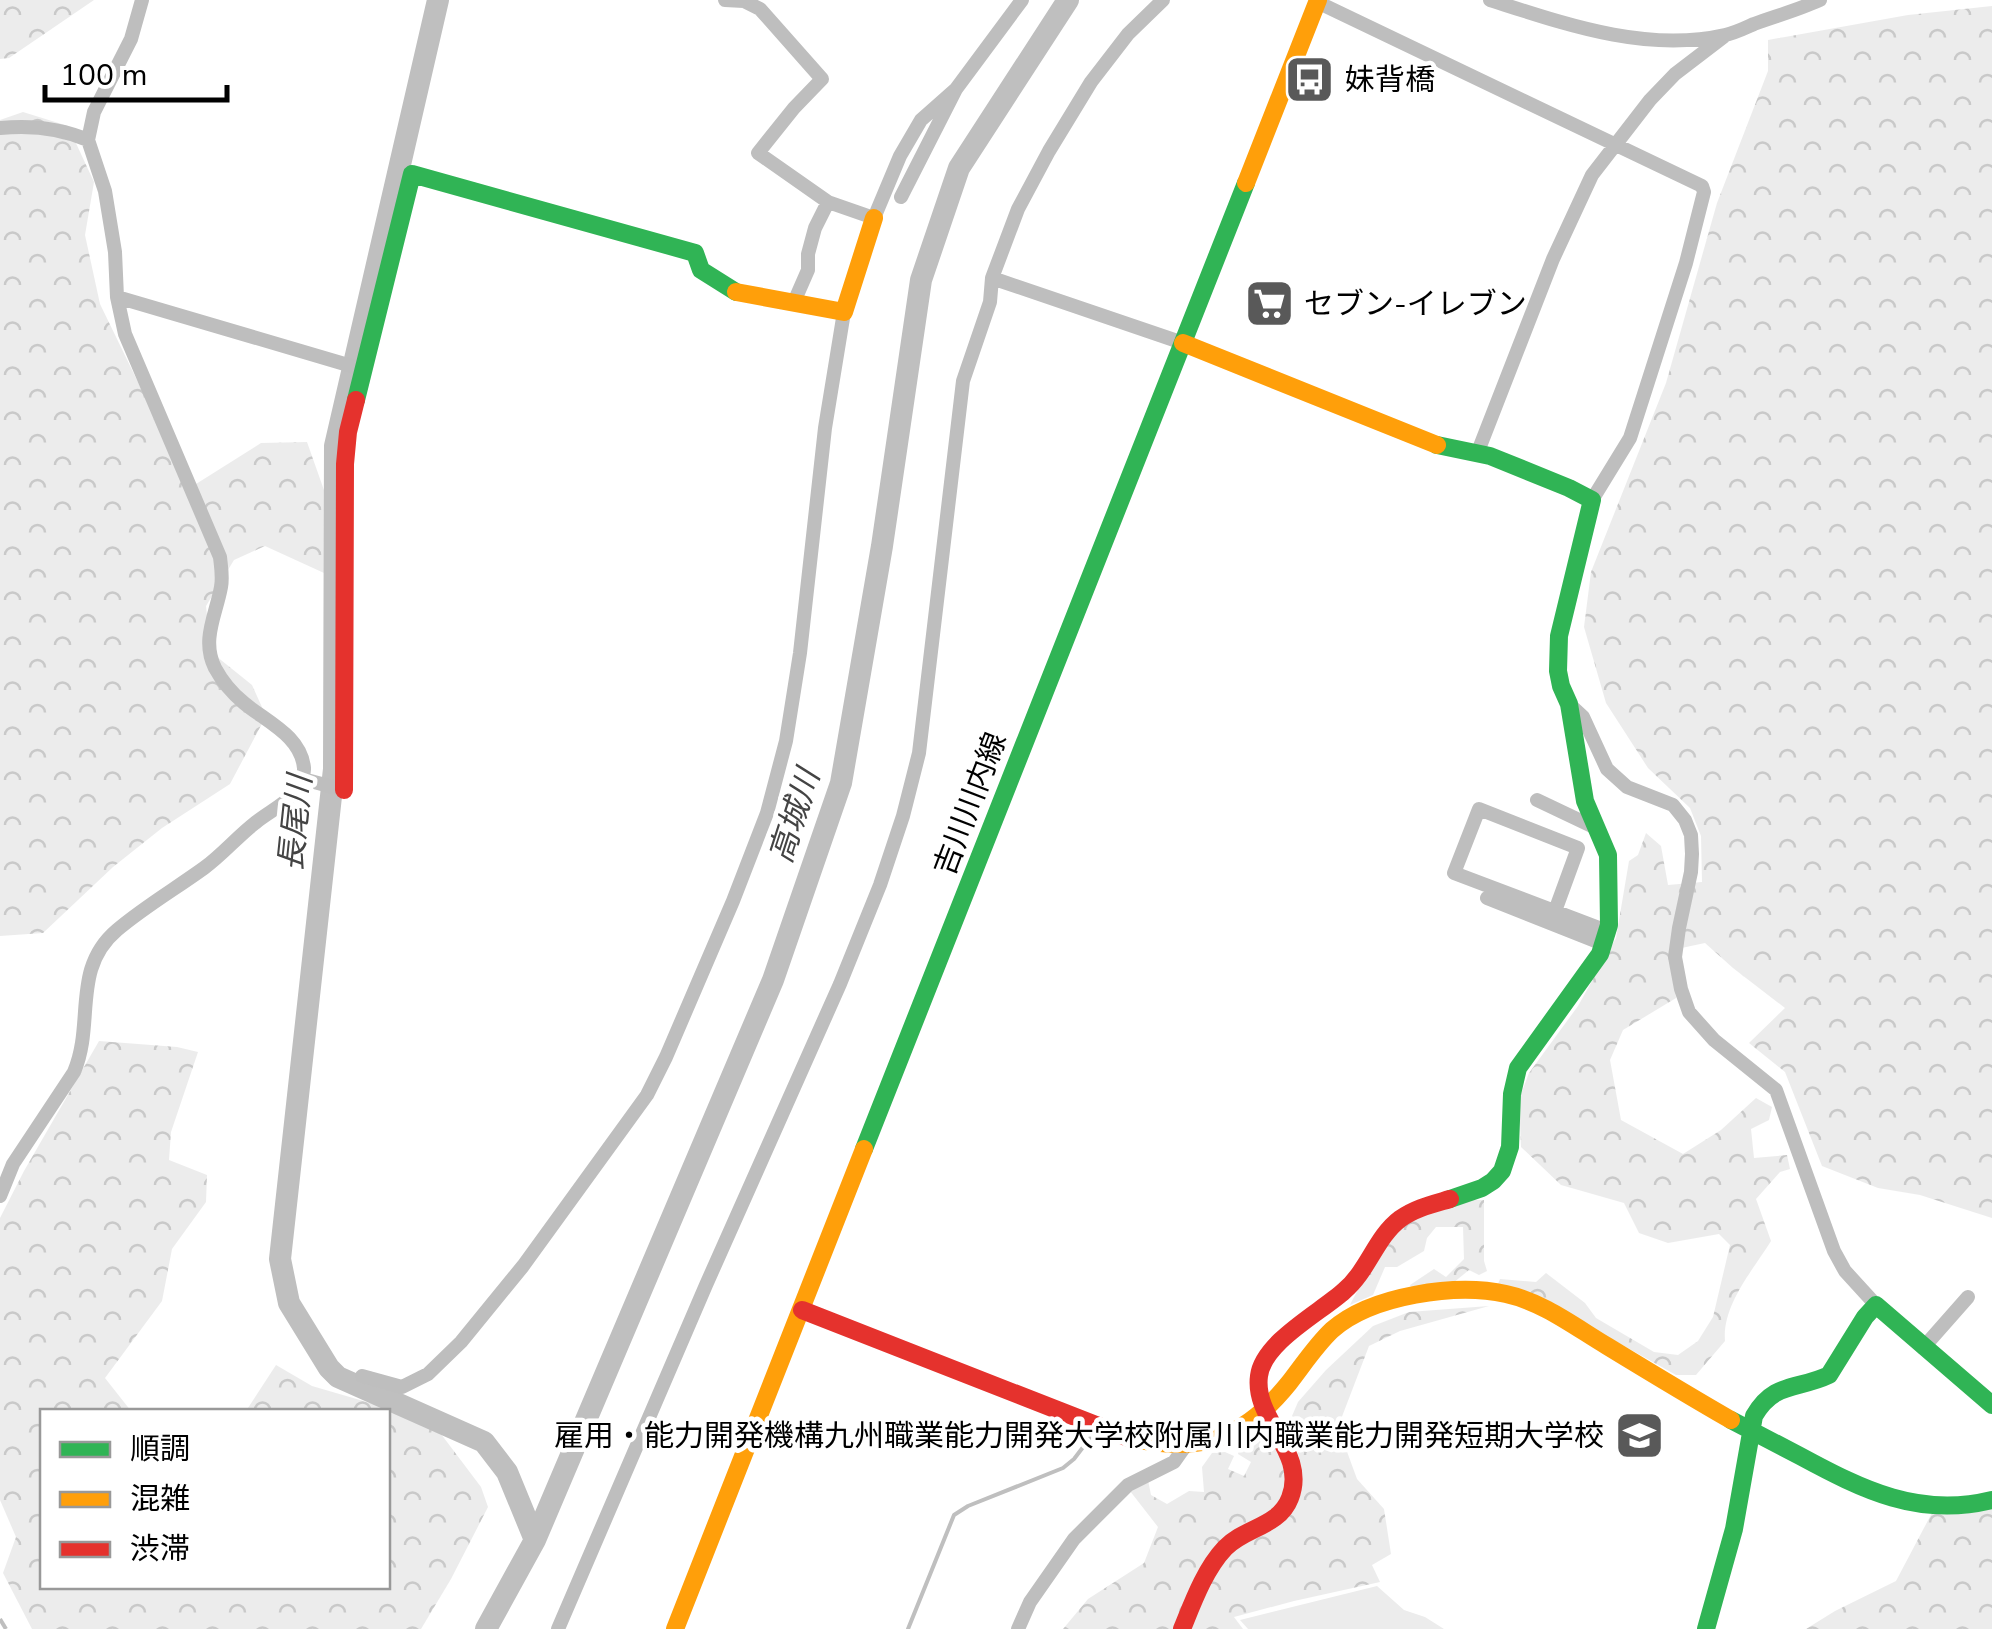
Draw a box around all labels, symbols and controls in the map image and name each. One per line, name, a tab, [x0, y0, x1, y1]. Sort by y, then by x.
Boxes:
scale bar	[45, 40, 228, 102]
bus stop icon: 妹背橋	[1284, 54, 1336, 106]
text: 100 m	[60, 55, 147, 96]
place label: 妹背橋	[1345, 60, 1435, 101]
supermarket icon: セブン-イレブン	[1243, 278, 1295, 330]
place label: セブン-イレブン	[1304, 284, 1527, 325]
street label: 吉川川内線	[924, 727, 1016, 882]
water label: 高城川	[759, 761, 831, 868]
water label: 長尾川	[269, 770, 322, 873]
legend	[40, 1409, 390, 1589]
school or university icon: 雇用・能力開発機構九州職業能力開発大学校附属川内職業能力開発短期大学校	[1613, 1410, 1665, 1462]
place label: 雇用・能力開発機構九州職業能力開発大学校附属川内職業能力開発短期大学校	[554, 1416, 1604, 1457]
text: 順調	[130, 1429, 190, 1470]
text: 混雑	[130, 1479, 190, 1520]
text: 渋滞	[130, 1529, 190, 1570]

